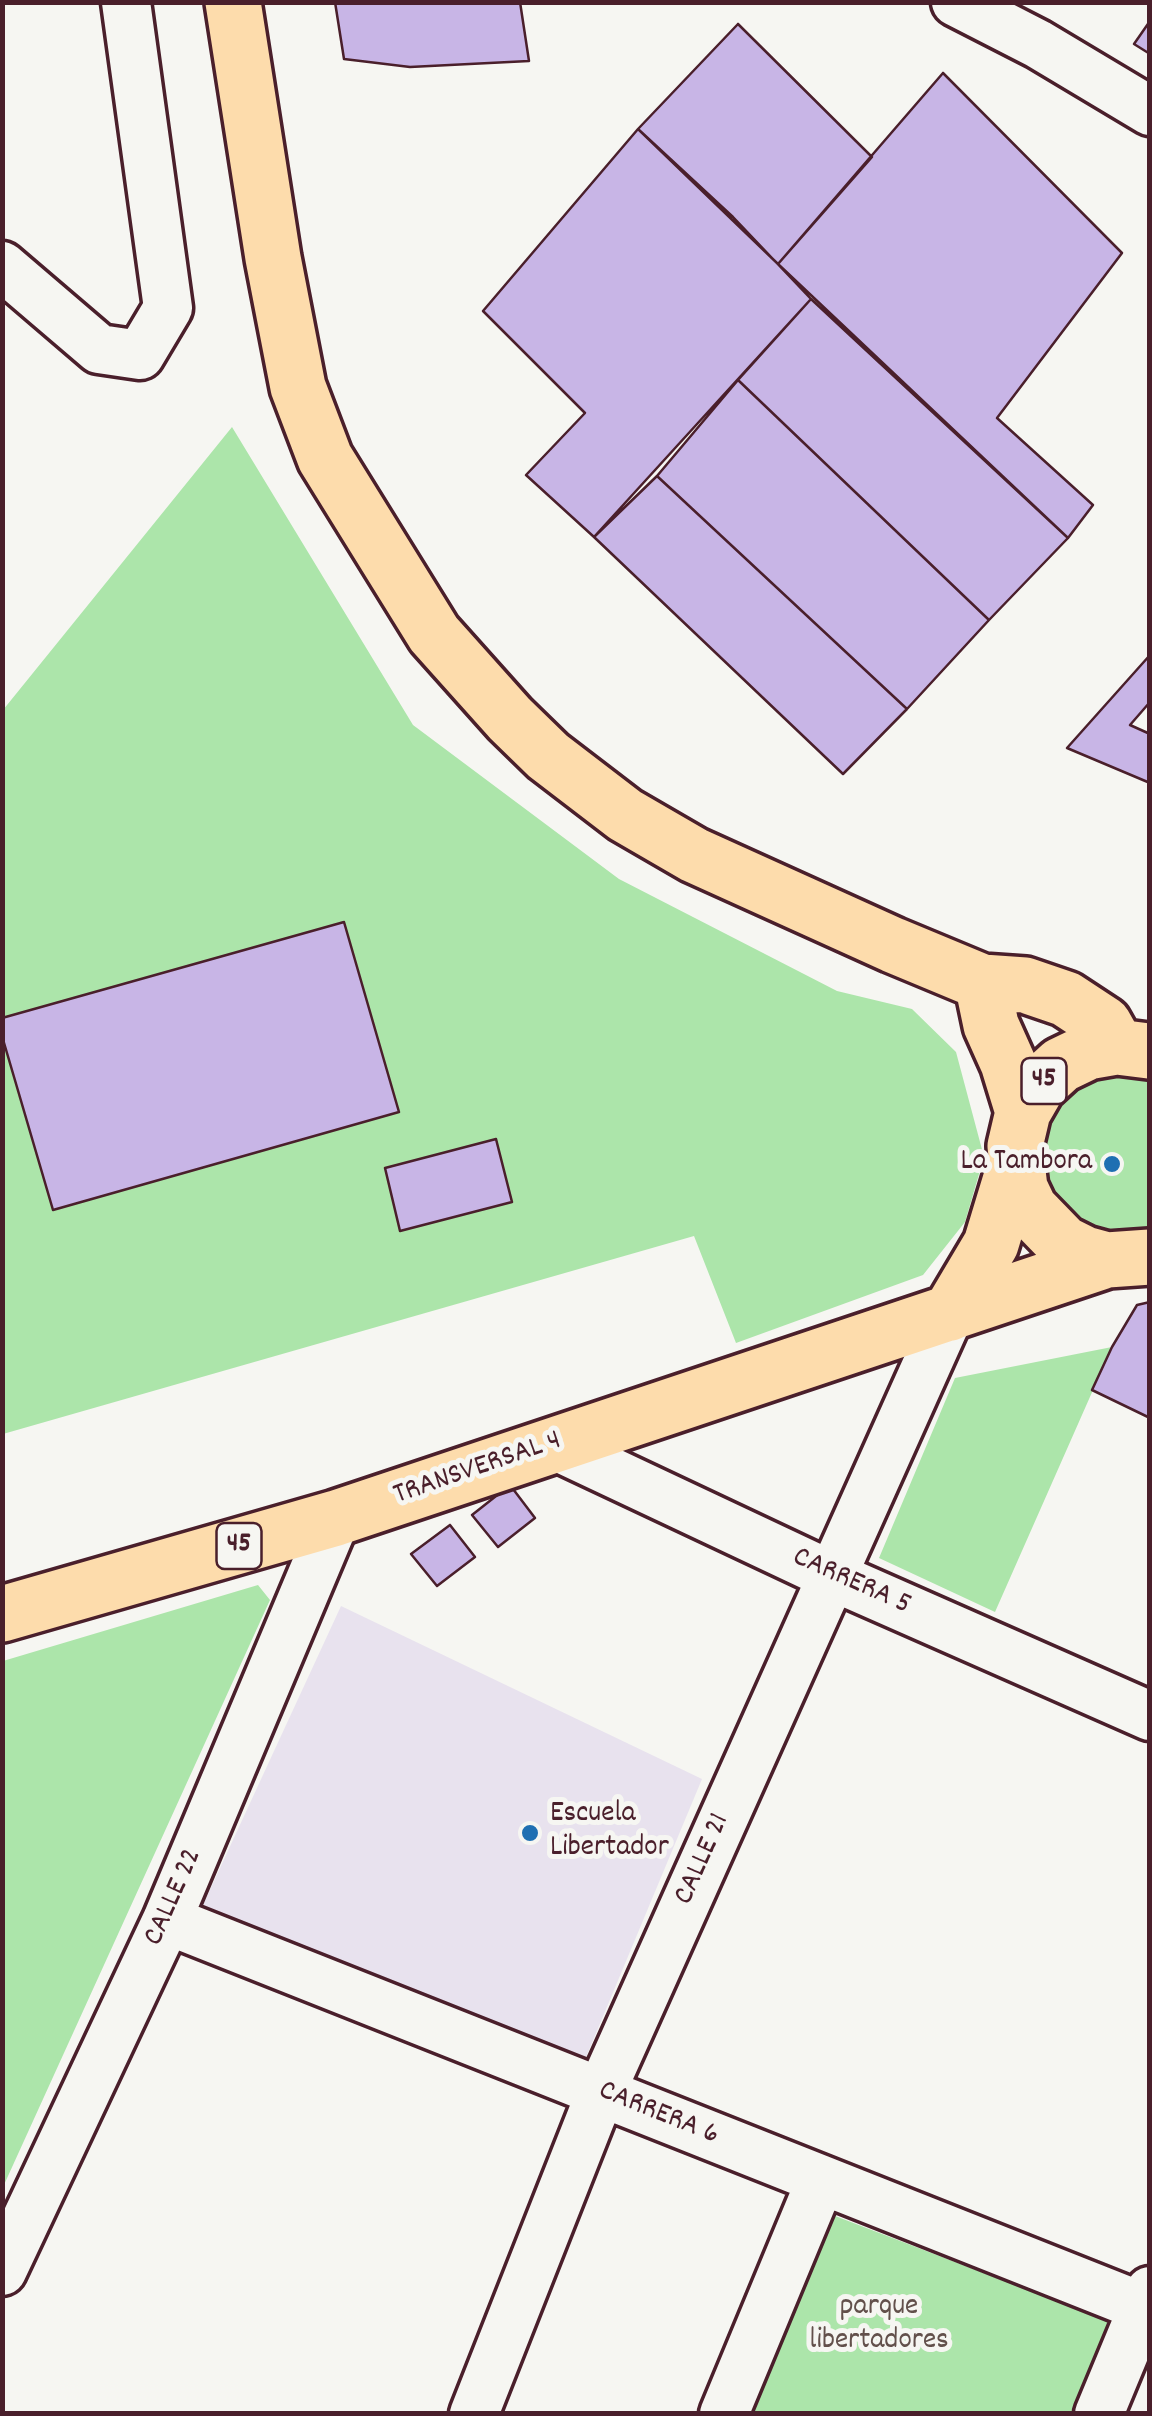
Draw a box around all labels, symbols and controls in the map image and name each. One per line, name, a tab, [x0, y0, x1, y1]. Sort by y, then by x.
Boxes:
road number: 45	[1022, 1058, 1066, 1104]
place label: La Tambora	[961, 1146, 1092, 1182]
marker: La Tambora	[1101, 1153, 1123, 1175]
street label: TRANSVERSAL 4	[389, 1425, 567, 1515]
road number: 45	[216, 1523, 262, 1569]
street label: CARRERA 5	[786, 1541, 916, 1625]
place label: Escuela Libertador	[550, 1798, 669, 1868]
street label: CALLE 21	[668, 1809, 740, 1911]
marker: Escuela Libertador	[519, 1822, 541, 1844]
street label: CALLE 22	[138, 1844, 212, 1952]
street label: CARRERA 6	[593, 2075, 723, 2155]
park label: parque libertadores	[809, 2291, 949, 2362]

